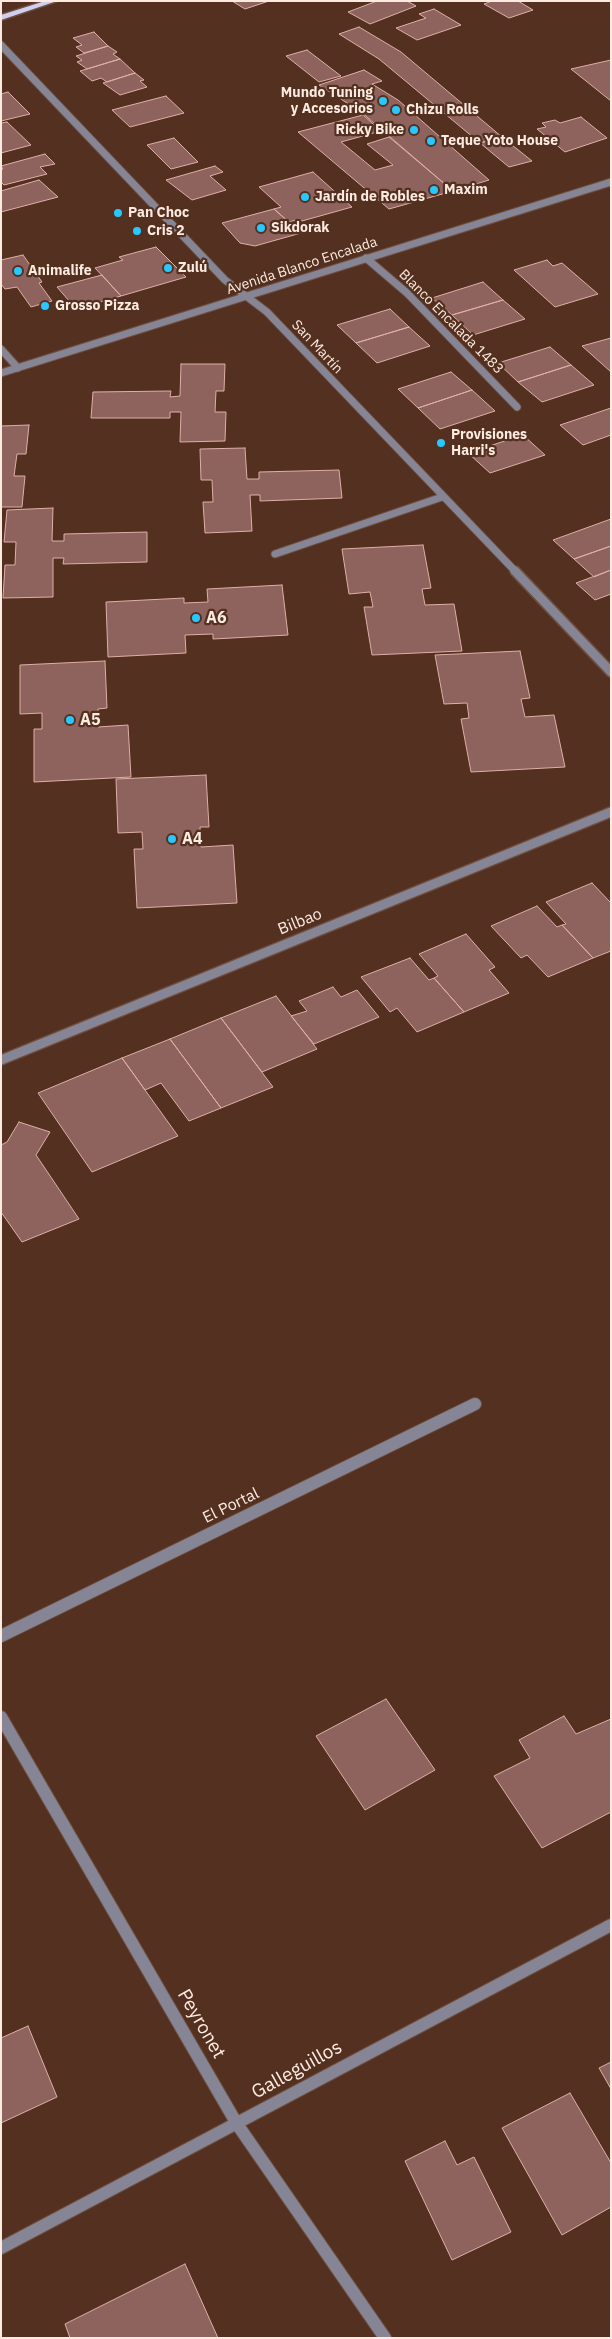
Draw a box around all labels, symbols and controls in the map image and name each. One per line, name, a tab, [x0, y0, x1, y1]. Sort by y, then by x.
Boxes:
place label: Mundo Tuning y Accesorios	[281, 85, 373, 118]
marker: Mundo Tuning y Accesorios	[377, 95, 389, 107]
place label: Chizu Rolls	[406, 102, 479, 118]
marker: Chizu Rolls	[390, 104, 402, 116]
place label: Ricky Bike	[336, 122, 404, 138]
marker: Ricky Bike	[408, 124, 420, 136]
place label: Teque Yoto House	[441, 133, 558, 149]
marker: Teque Yoto House	[425, 135, 437, 147]
place label: Maxim	[444, 182, 488, 198]
marker: Maxim	[428, 184, 440, 196]
place label: Jardín de Robles	[315, 189, 425, 205]
marker: Jardín de Robles	[299, 191, 311, 203]
place label: Pan Choc	[128, 205, 189, 221]
marker: Pan Choc	[112, 207, 124, 219]
place label: Sikdorak	[271, 220, 329, 236]
marker: Sikdorak	[255, 222, 267, 234]
place label: Cris 2	[147, 223, 185, 239]
marker: Cris 2	[131, 225, 143, 237]
street label: Avenida Blanco Encalada	[225, 234, 379, 298]
place label: Zulú	[178, 260, 207, 276]
marker: Zulú	[162, 262, 174, 274]
place label: Animalife	[28, 263, 92, 279]
marker: Animalife	[12, 265, 24, 277]
street label: Blanco Encalada 1483	[395, 266, 507, 378]
place label: Grosso Pizza	[55, 298, 139, 314]
marker: Grosso Pizza	[39, 300, 51, 312]
street label: San Martín	[288, 317, 346, 377]
place label: Provisiones Harri's	[451, 427, 527, 460]
marker: Provisiones Harri's	[435, 437, 447, 449]
place label: A6	[206, 608, 227, 628]
marker: A6	[190, 612, 202, 624]
place label: A5	[80, 710, 101, 730]
marker: A5	[64, 714, 76, 726]
place label: A4	[182, 829, 203, 849]
marker: A4	[166, 833, 178, 845]
street label: Bilbao	[275, 905, 325, 939]
street label: El Portal	[200, 1484, 262, 1528]
street label: Peyronet	[172, 1985, 230, 2063]
street label: Galleguillos	[248, 2036, 346, 2104]

